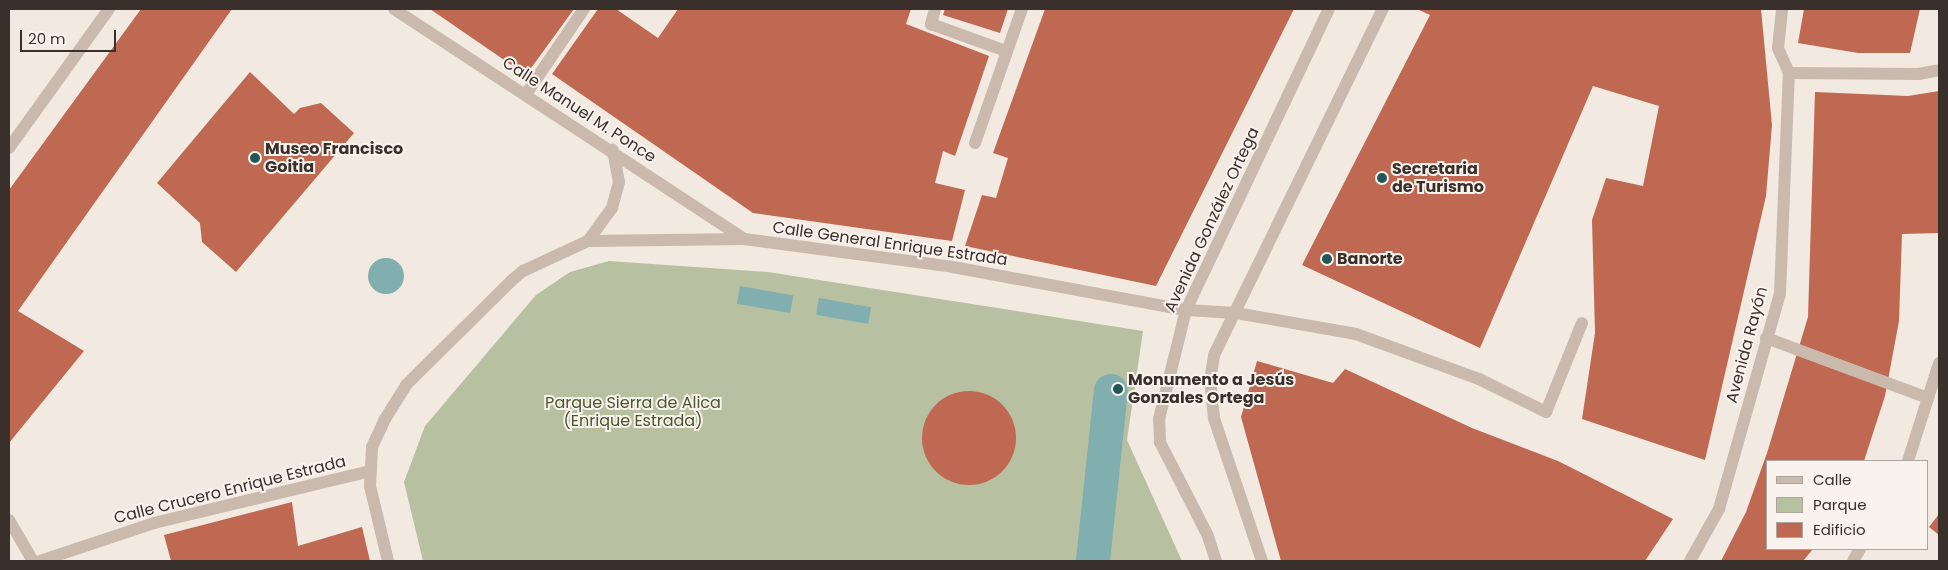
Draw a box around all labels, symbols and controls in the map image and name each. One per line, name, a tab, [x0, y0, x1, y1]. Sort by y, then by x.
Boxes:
scale bar	[22, 20, 119, 52]
text: 20 m	[28, 28, 66, 49]
street label: Calle Manuel M. Ponce	[499, 53, 659, 167]
street label: Avenida González Ortega	[1161, 124, 1263, 316]
place label: Museo Francisco Goitia	[265, 139, 403, 177]
marker: Museo Francisco Goitia	[249, 152, 261, 164]
place label: Secretaria de Turismo	[1392, 159, 1484, 197]
marker: Secretaria de Turismo	[1376, 172, 1388, 184]
street label: Calle General Enrique Estrada	[771, 218, 1009, 270]
place label: Banorte	[1337, 249, 1403, 269]
marker: Banorte	[1321, 253, 1333, 265]
street label: Avenida Rayón	[1722, 285, 1772, 405]
place label: Monumento a Jesús Gonzales Ortega	[1128, 370, 1294, 408]
marker: Monumento a Jesús Gonzales Ortega	[1112, 383, 1124, 395]
park label: Parque Sierra de Alica (Enrique Estrada)	[545, 393, 721, 431]
street label: Calle Crucero Enrique Estrada	[112, 452, 348, 528]
legend	[1766, 460, 1928, 550]
text: Calle	[1813, 469, 1851, 490]
text: Parque	[1813, 494, 1866, 515]
text: Edificio	[1813, 519, 1866, 540]

